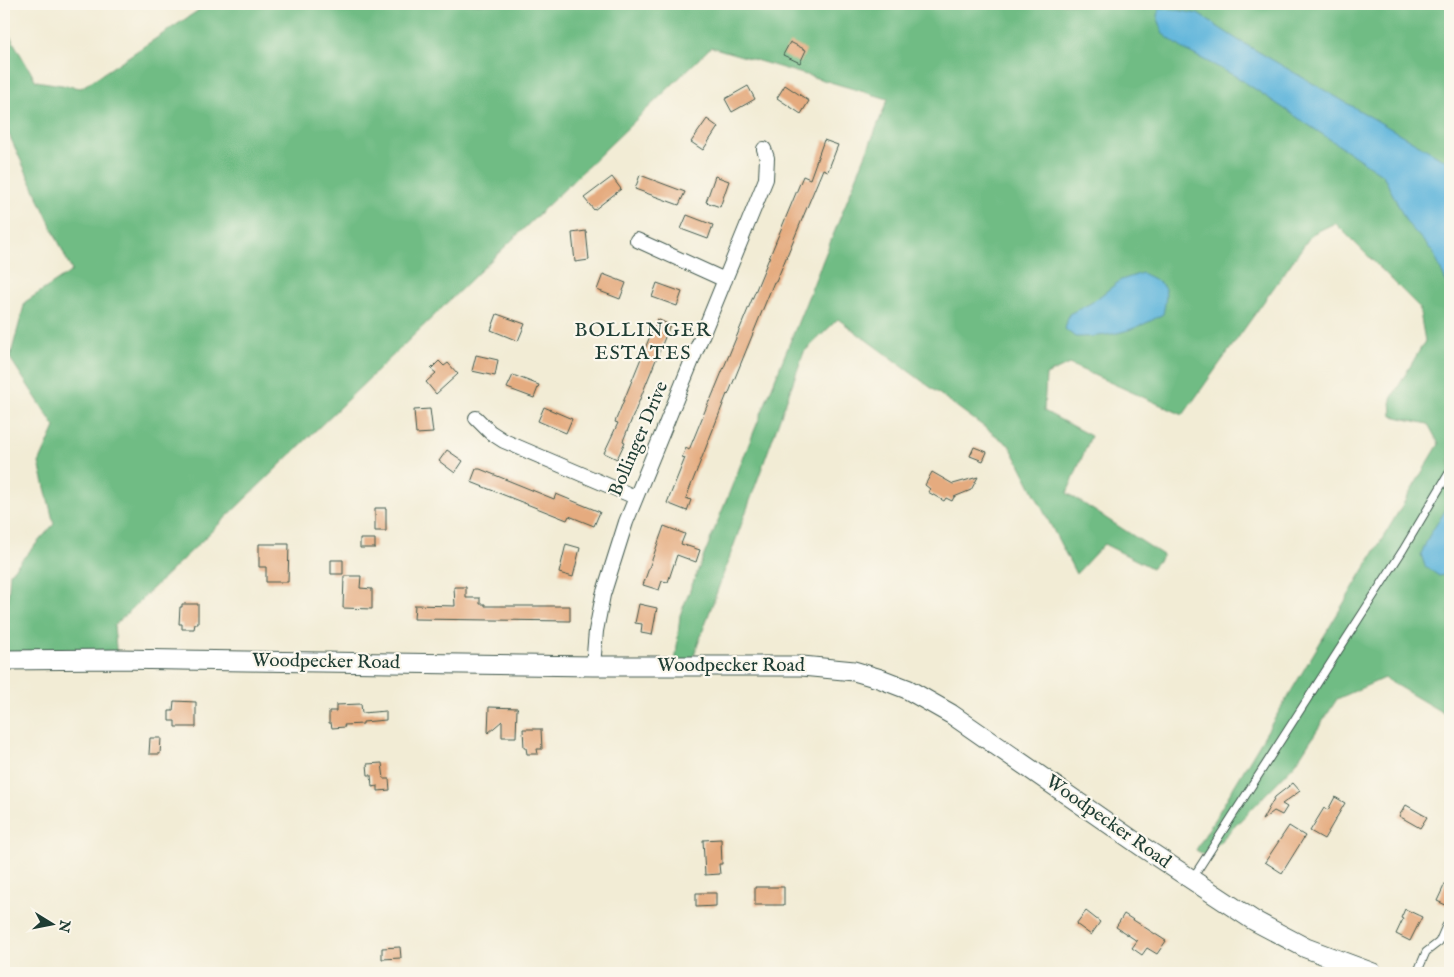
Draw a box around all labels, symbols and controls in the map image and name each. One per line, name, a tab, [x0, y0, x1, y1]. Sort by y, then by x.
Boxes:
district label: BOLLINGER ESTATES	[574, 318, 712, 366]
street label: Bollinger Drive	[604, 378, 674, 500]
street label: Woodpecker Road	[252, 649, 401, 675]
street label: Woodpecker Road	[657, 654, 806, 678]
street label: Woodpecker Road	[1041, 770, 1176, 875]
north arrow	[28, 900, 78, 950]
text: N	[54, 918, 74, 934]

